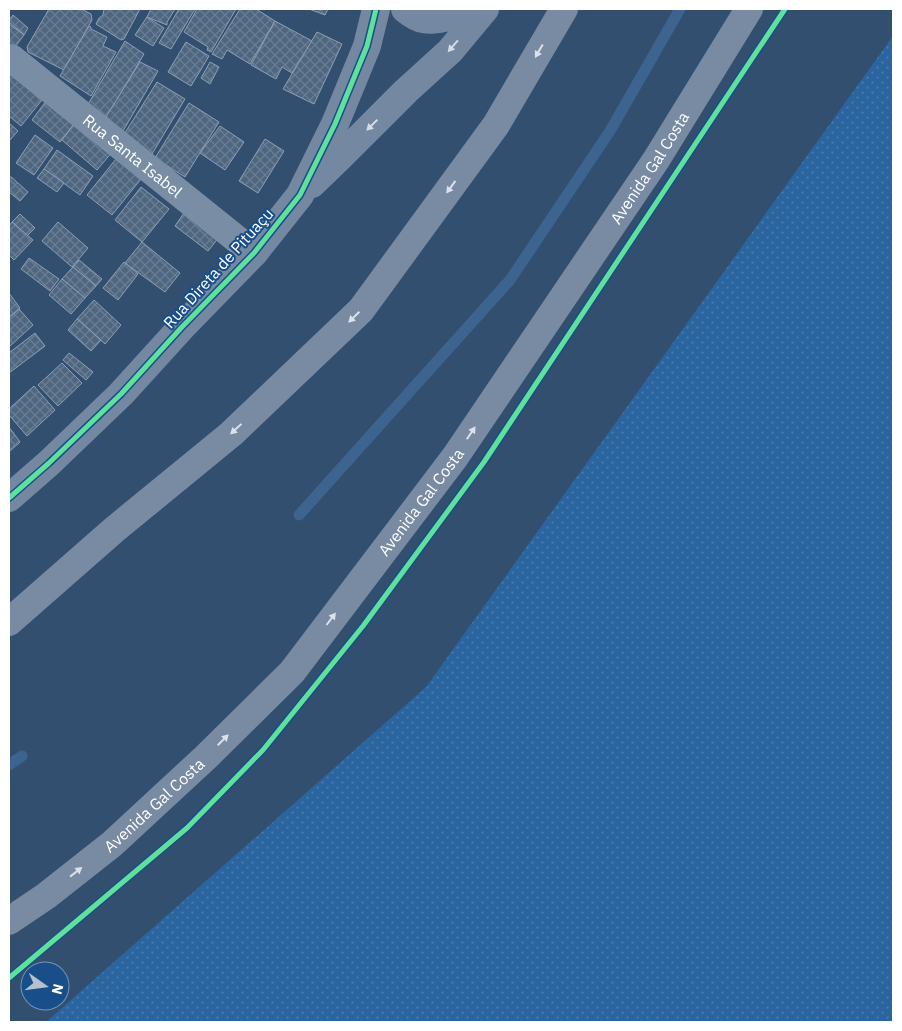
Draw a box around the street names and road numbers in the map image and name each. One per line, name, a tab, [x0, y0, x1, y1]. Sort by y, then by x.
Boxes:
street label: Avenida Gal Costa	[606, 108, 693, 228]
street label: Rua Santa Isabel	[79, 110, 186, 202]
street label: Rua Direta de Pituaçu	[159, 204, 277, 332]
street label: Avenida Gal Costa	[374, 444, 468, 560]
street label: Avenida Gal Costa	[100, 753, 209, 857]

